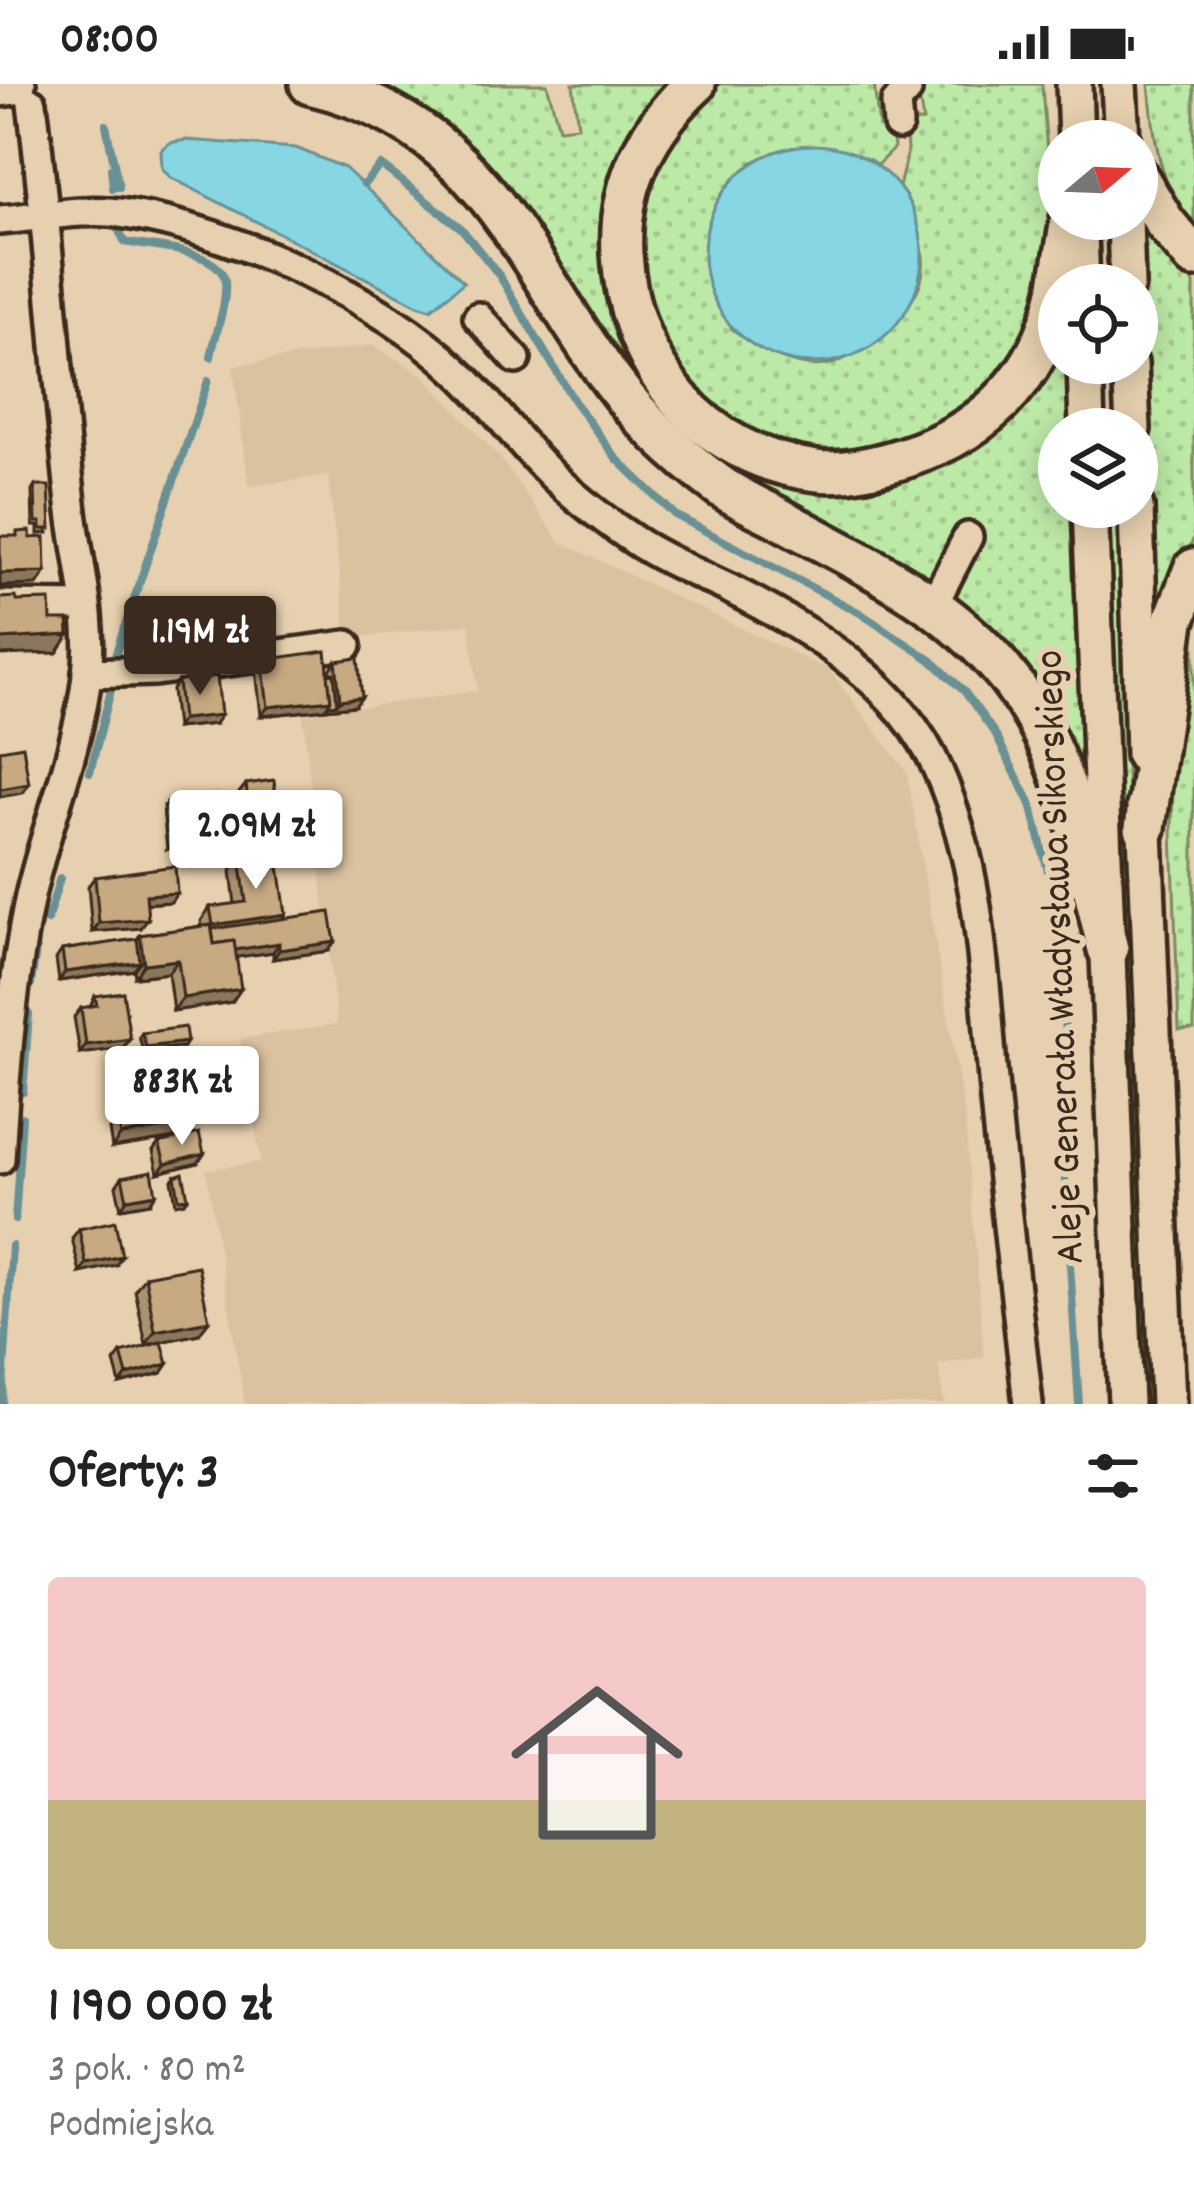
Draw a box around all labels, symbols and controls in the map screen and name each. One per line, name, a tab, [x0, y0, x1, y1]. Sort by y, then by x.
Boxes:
text: 08:00	[60, 10, 159, 74]
north arrow	[1038, 120, 1158, 240]
map controls	[1038, 120, 1158, 528]
button: locate	[1038, 264, 1158, 384]
button: layers	[1038, 408, 1158, 528]
pin: 1.19M zł	[76, 596, 324, 698]
text: 1.19M zł	[151, 607, 249, 662]
street label: Aleje Generała Władysława Sikorskiego	[1022, 649, 1104, 1265]
pin: 2.09M zł	[132, 790, 380, 892]
text: 2.09M zł	[196, 801, 316, 856]
pin: 883K zł	[71, 1046, 293, 1148]
text: 883K zł	[132, 1057, 232, 1112]
text: Oferty: 3	[48, 1440, 219, 1512]
icon: filters	[1080, 1443, 1146, 1509]
icon: home	[489, 1655, 705, 1871]
text: 1 190 000 zł	[48, 1973, 272, 2045]
text: 3 pok. · 80 m²	[48, 2045, 246, 2100]
text: Podmiejska	[48, 2100, 213, 2155]

